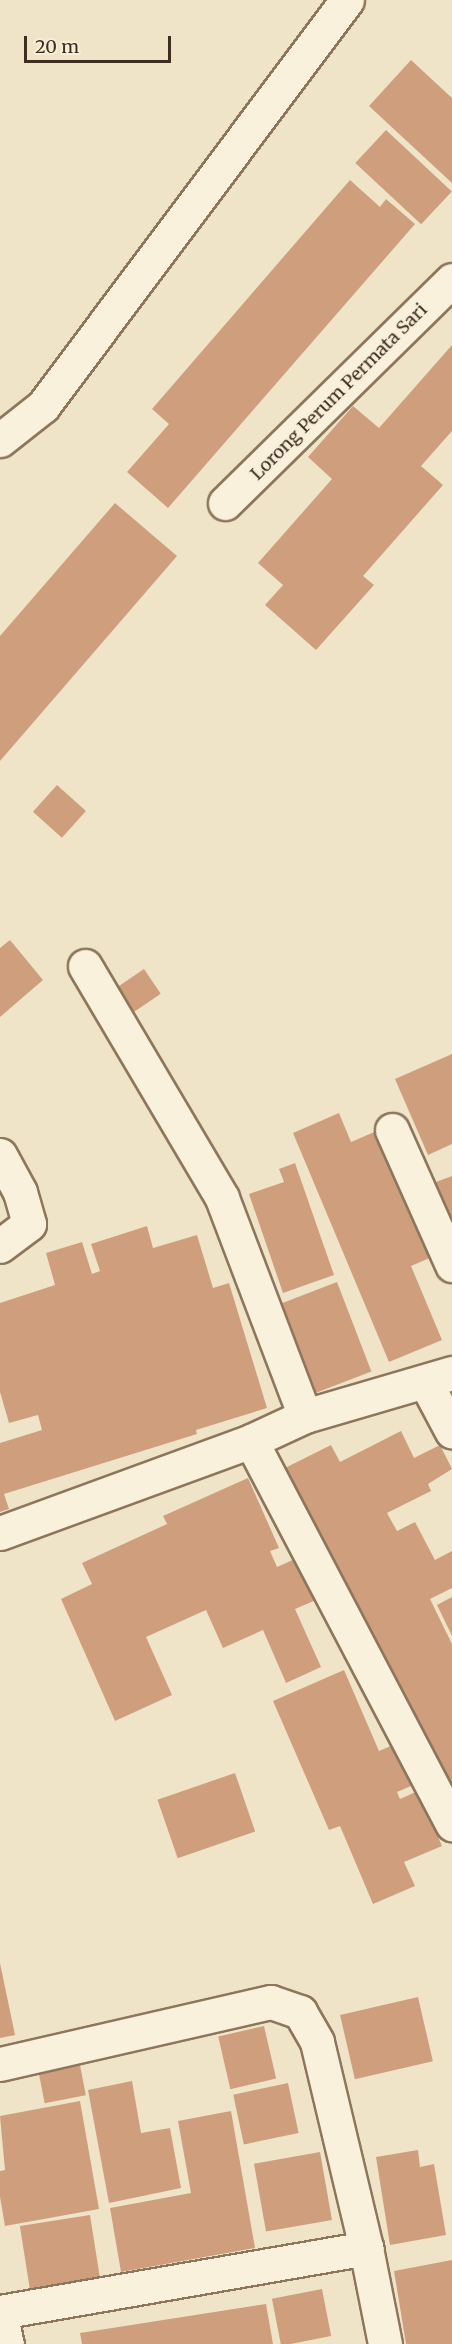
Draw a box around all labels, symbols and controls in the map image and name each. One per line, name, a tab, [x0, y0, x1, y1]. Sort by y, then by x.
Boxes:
scale bar	[27, 24, 174, 62]
text: 20 m	[35, 35, 79, 58]
street label: Lorong Perum Permata Sari	[246, 299, 432, 485]

